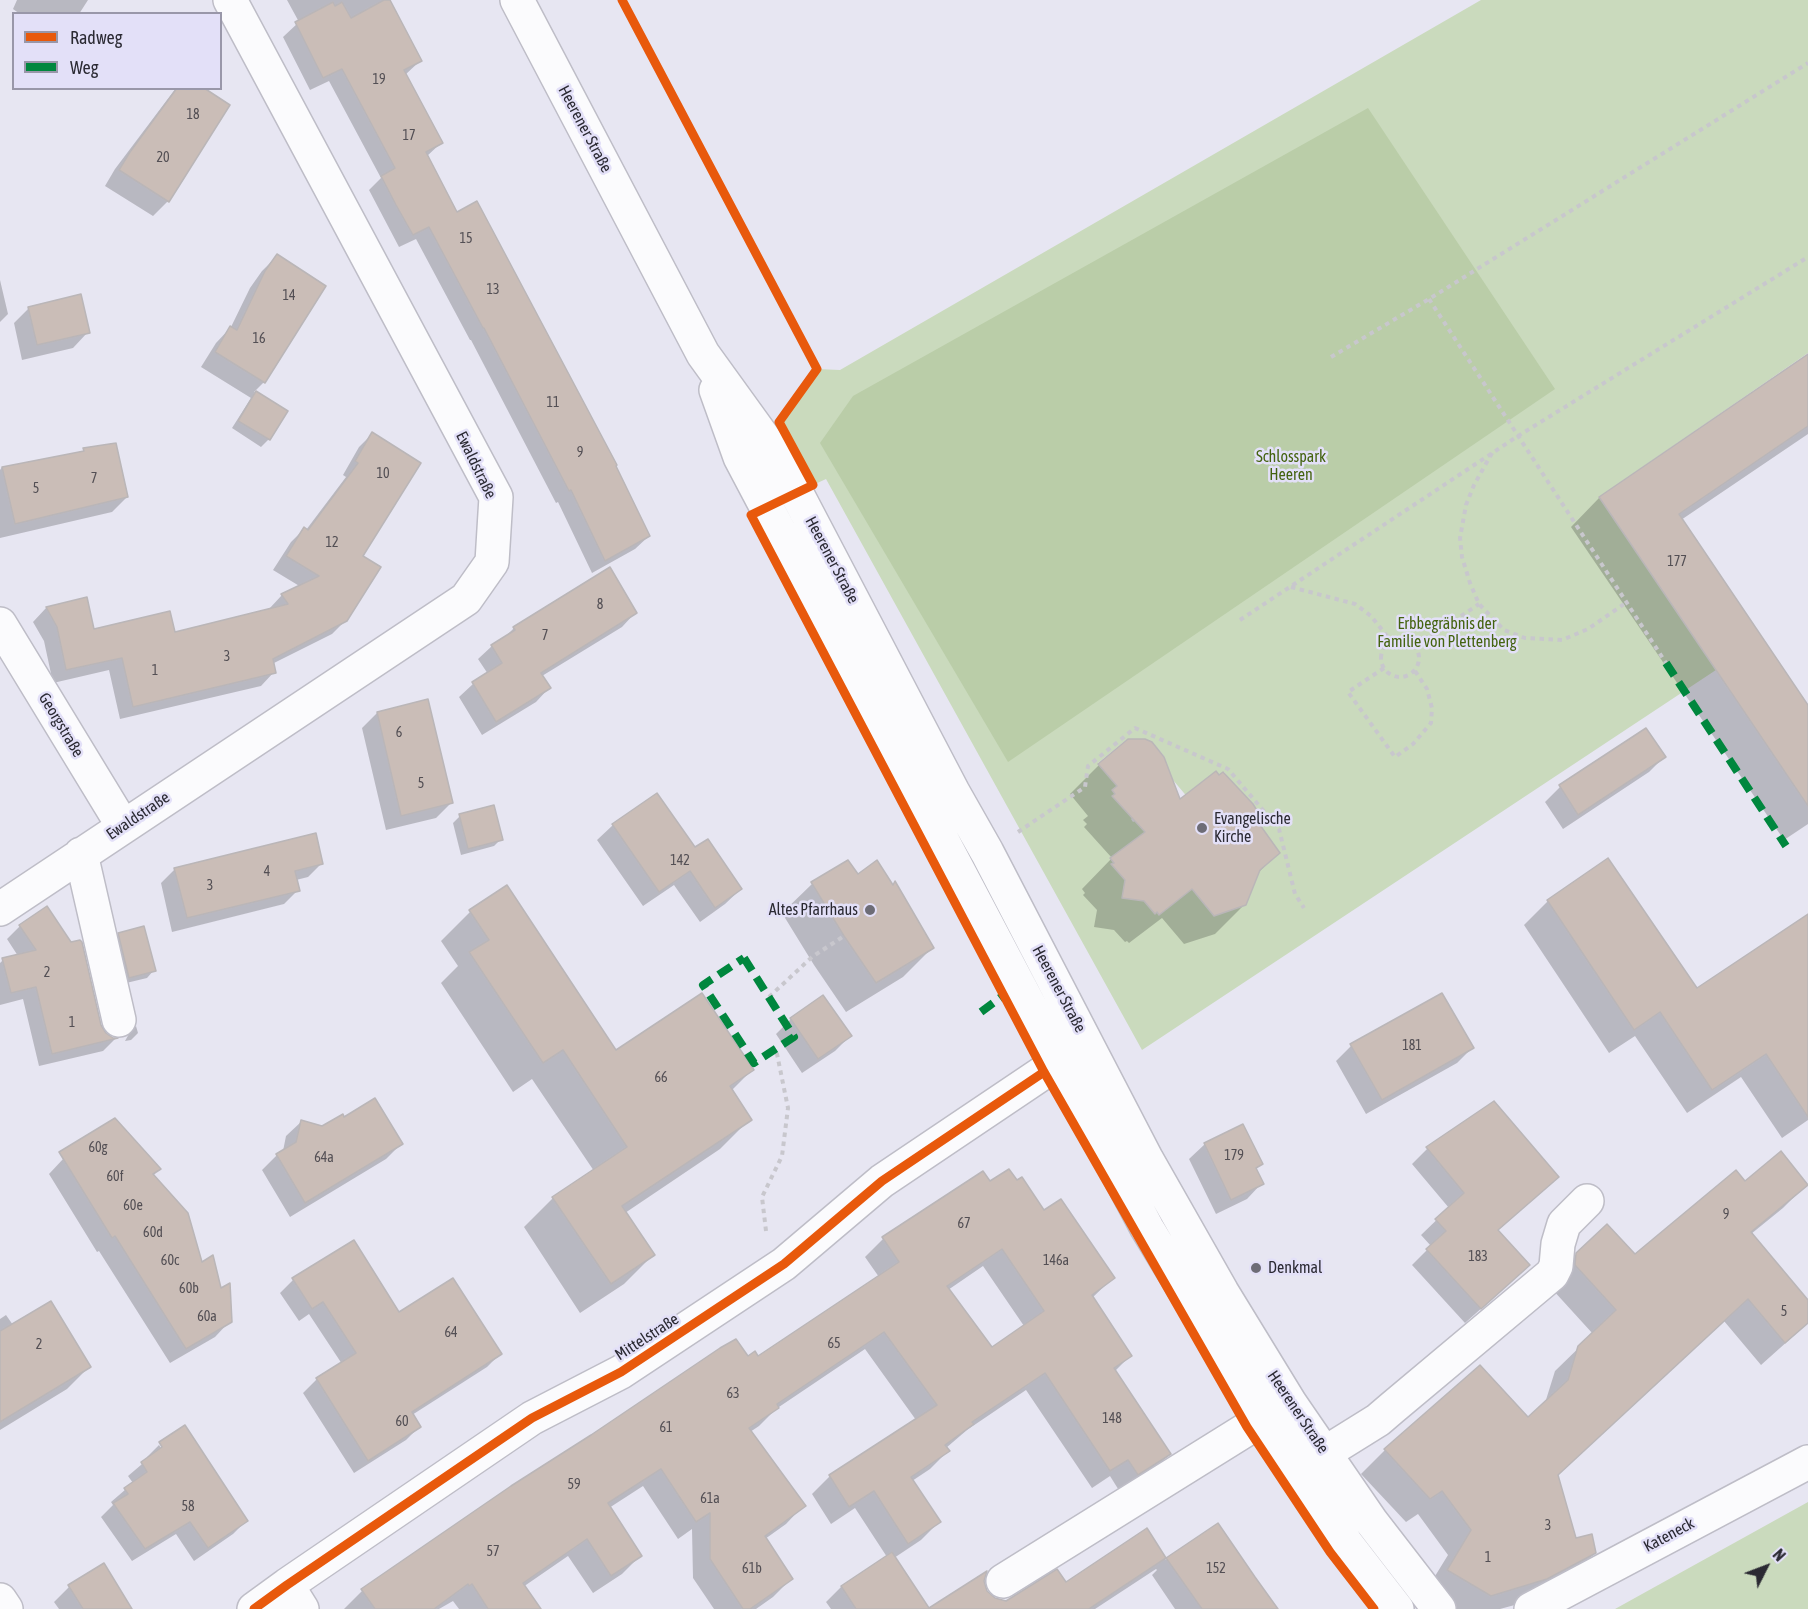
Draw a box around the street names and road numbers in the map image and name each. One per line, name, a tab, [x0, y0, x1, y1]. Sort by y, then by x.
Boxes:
street label: Heerener Straße	[554, 82, 616, 176]
street label: Ewaldstraße	[452, 428, 500, 502]
street label: Heerener Straße	[801, 513, 863, 607]
street label: Georgstraße	[34, 690, 88, 760]
street label: Ewaldstraße	[103, 788, 173, 844]
street label: Heerener Straße	[1028, 942, 1090, 1036]
street label: Mittelstraße	[612, 1309, 682, 1365]
street label: Heerener Straße	[1263, 1367, 1333, 1457]
street label: Kateneck	[1640, 1514, 1698, 1556]

